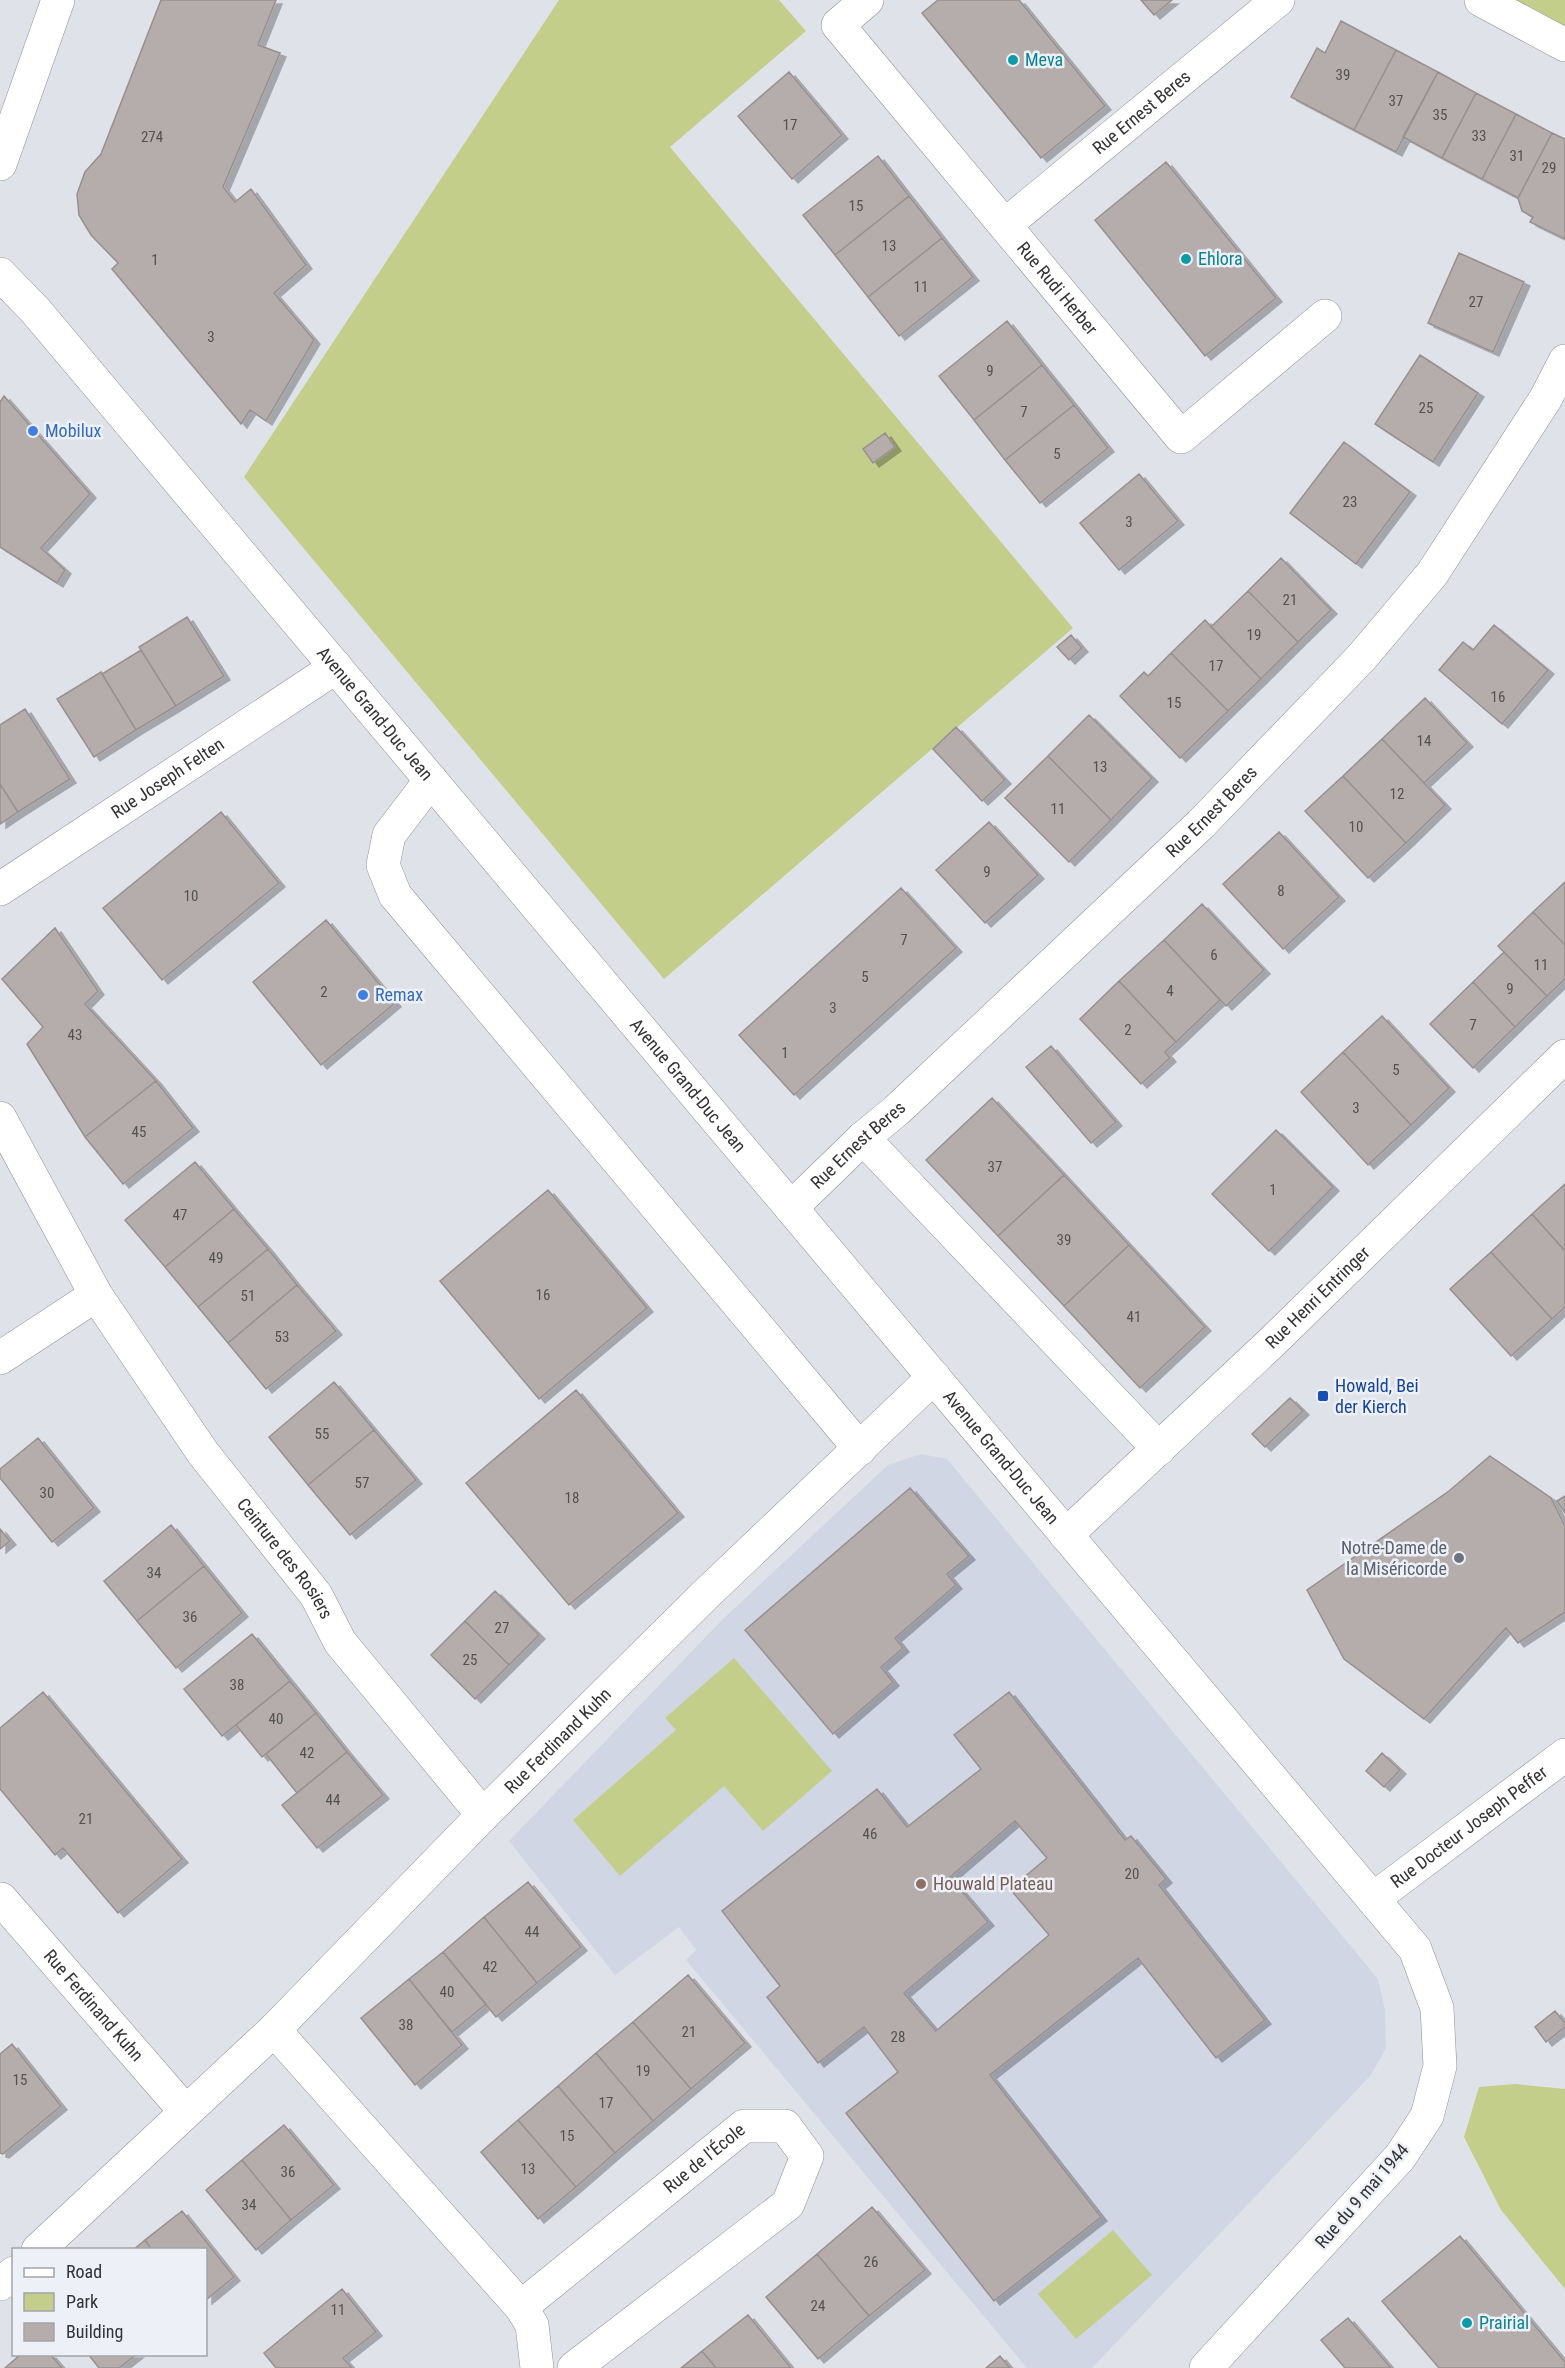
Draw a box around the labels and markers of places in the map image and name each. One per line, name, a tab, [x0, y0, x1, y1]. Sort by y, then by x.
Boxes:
place label: Meva	[1025, 49, 1063, 70]
marker: Meva	[1006, 53, 1020, 67]
place label: Ehlora	[1198, 248, 1243, 269]
marker: Ehlora	[1179, 252, 1193, 266]
place label: Mobilux	[45, 420, 101, 441]
marker: Mobilux	[26, 424, 40, 438]
place label: Remax	[375, 984, 423, 1005]
marker: Remax	[356, 988, 370, 1002]
place label: Howald, Bei der Kierch	[1335, 1375, 1419, 1417]
marker: Howald, Bei der Kierch	[1316, 1389, 1330, 1403]
place label: Notre-Dame de la Miséricorde	[1341, 1537, 1447, 1579]
marker: Notre-Dame de la Miséricorde	[1452, 1551, 1466, 1565]
place label: Houwald Plateau	[933, 1873, 1053, 1894]
marker: Houwald Plateau	[914, 1877, 928, 1891]
place label: Prairial	[1479, 2312, 1529, 2333]
marker: Prairial	[1460, 2316, 1474, 2330]

